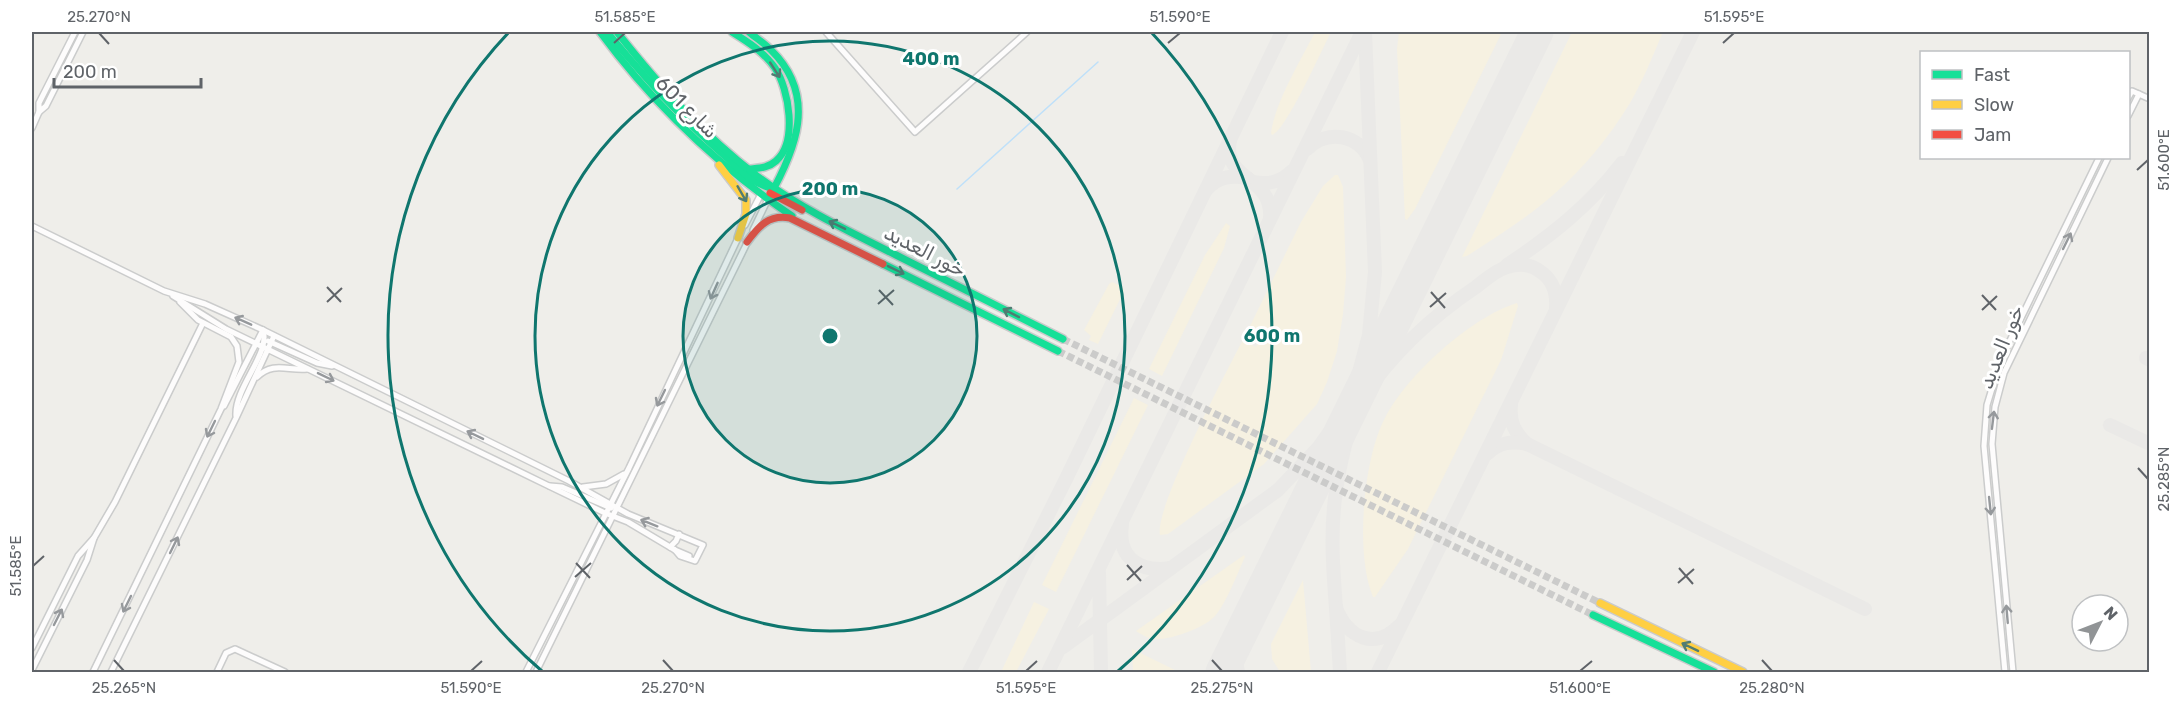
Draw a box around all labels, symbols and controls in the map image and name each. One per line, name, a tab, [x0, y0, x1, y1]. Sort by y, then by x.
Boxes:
text: 25.270°N	[67, 8, 131, 26]
text: 51.585°E	[594, 8, 656, 26]
text: 51.590°E	[1149, 8, 1211, 26]
text: 51.595°E	[1704, 8, 1764, 26]
text: 400 m	[902, 48, 960, 70]
scale bar	[54, 51, 201, 89]
legend	[1920, 51, 2130, 159]
text: 200 m	[63, 61, 117, 83]
one-way arrow	[770, 61, 782, 78]
text: Fast	[1974, 64, 2010, 86]
street label: شارع 601	[649, 71, 723, 145]
text: Slow	[1974, 94, 2014, 116]
text: Jam	[1974, 124, 2011, 146]
text: 51.600°E	[2155, 129, 2173, 191]
text: 200 m	[802, 178, 858, 200]
one-way arrow	[736, 185, 748, 202]
one-way arrow	[828, 219, 846, 231]
street label: خور العديد	[880, 220, 970, 282]
one-way arrow	[2062, 232, 2074, 250]
one-way arrow	[887, 265, 905, 277]
one-way arrow	[708, 281, 719, 299]
street label: خور العديد	[1973, 302, 2029, 392]
one-way arrow	[1003, 307, 1020, 319]
one-way arrow	[234, 315, 252, 327]
text: 600 m	[1244, 325, 1300, 347]
centre of rings	[820, 326, 840, 346]
one-way arrow	[317, 372, 335, 383]
one-way arrow	[655, 389, 666, 407]
one-way arrow	[1988, 411, 1999, 431]
one-way arrow	[205, 419, 217, 437]
one-way arrow	[466, 428, 484, 440]
text: 25.285°N	[2155, 447, 2173, 511]
one-way arrow	[1985, 495, 1996, 515]
one-way arrow	[640, 516, 658, 527]
text: 51.585°E	[7, 535, 25, 597]
one-way arrow	[168, 536, 180, 554]
north arrow	[2070, 593, 2130, 653]
one-way arrow	[120, 595, 132, 613]
text: N	[2100, 603, 2122, 624]
one-way arrow	[2001, 605, 2012, 625]
one-way arrow	[53, 609, 64, 627]
one-way arrow	[1682, 641, 1700, 653]
text: 25.265°N	[92, 679, 156, 697]
text: 51.590°E	[440, 679, 502, 697]
text: 25.270°N	[641, 679, 705, 697]
text: 51.595°E	[996, 679, 1056, 697]
text: 25.275°N	[1190, 679, 1254, 697]
text: 51.600°E	[1549, 679, 1611, 697]
text: 25.280°N	[1739, 679, 1805, 697]

